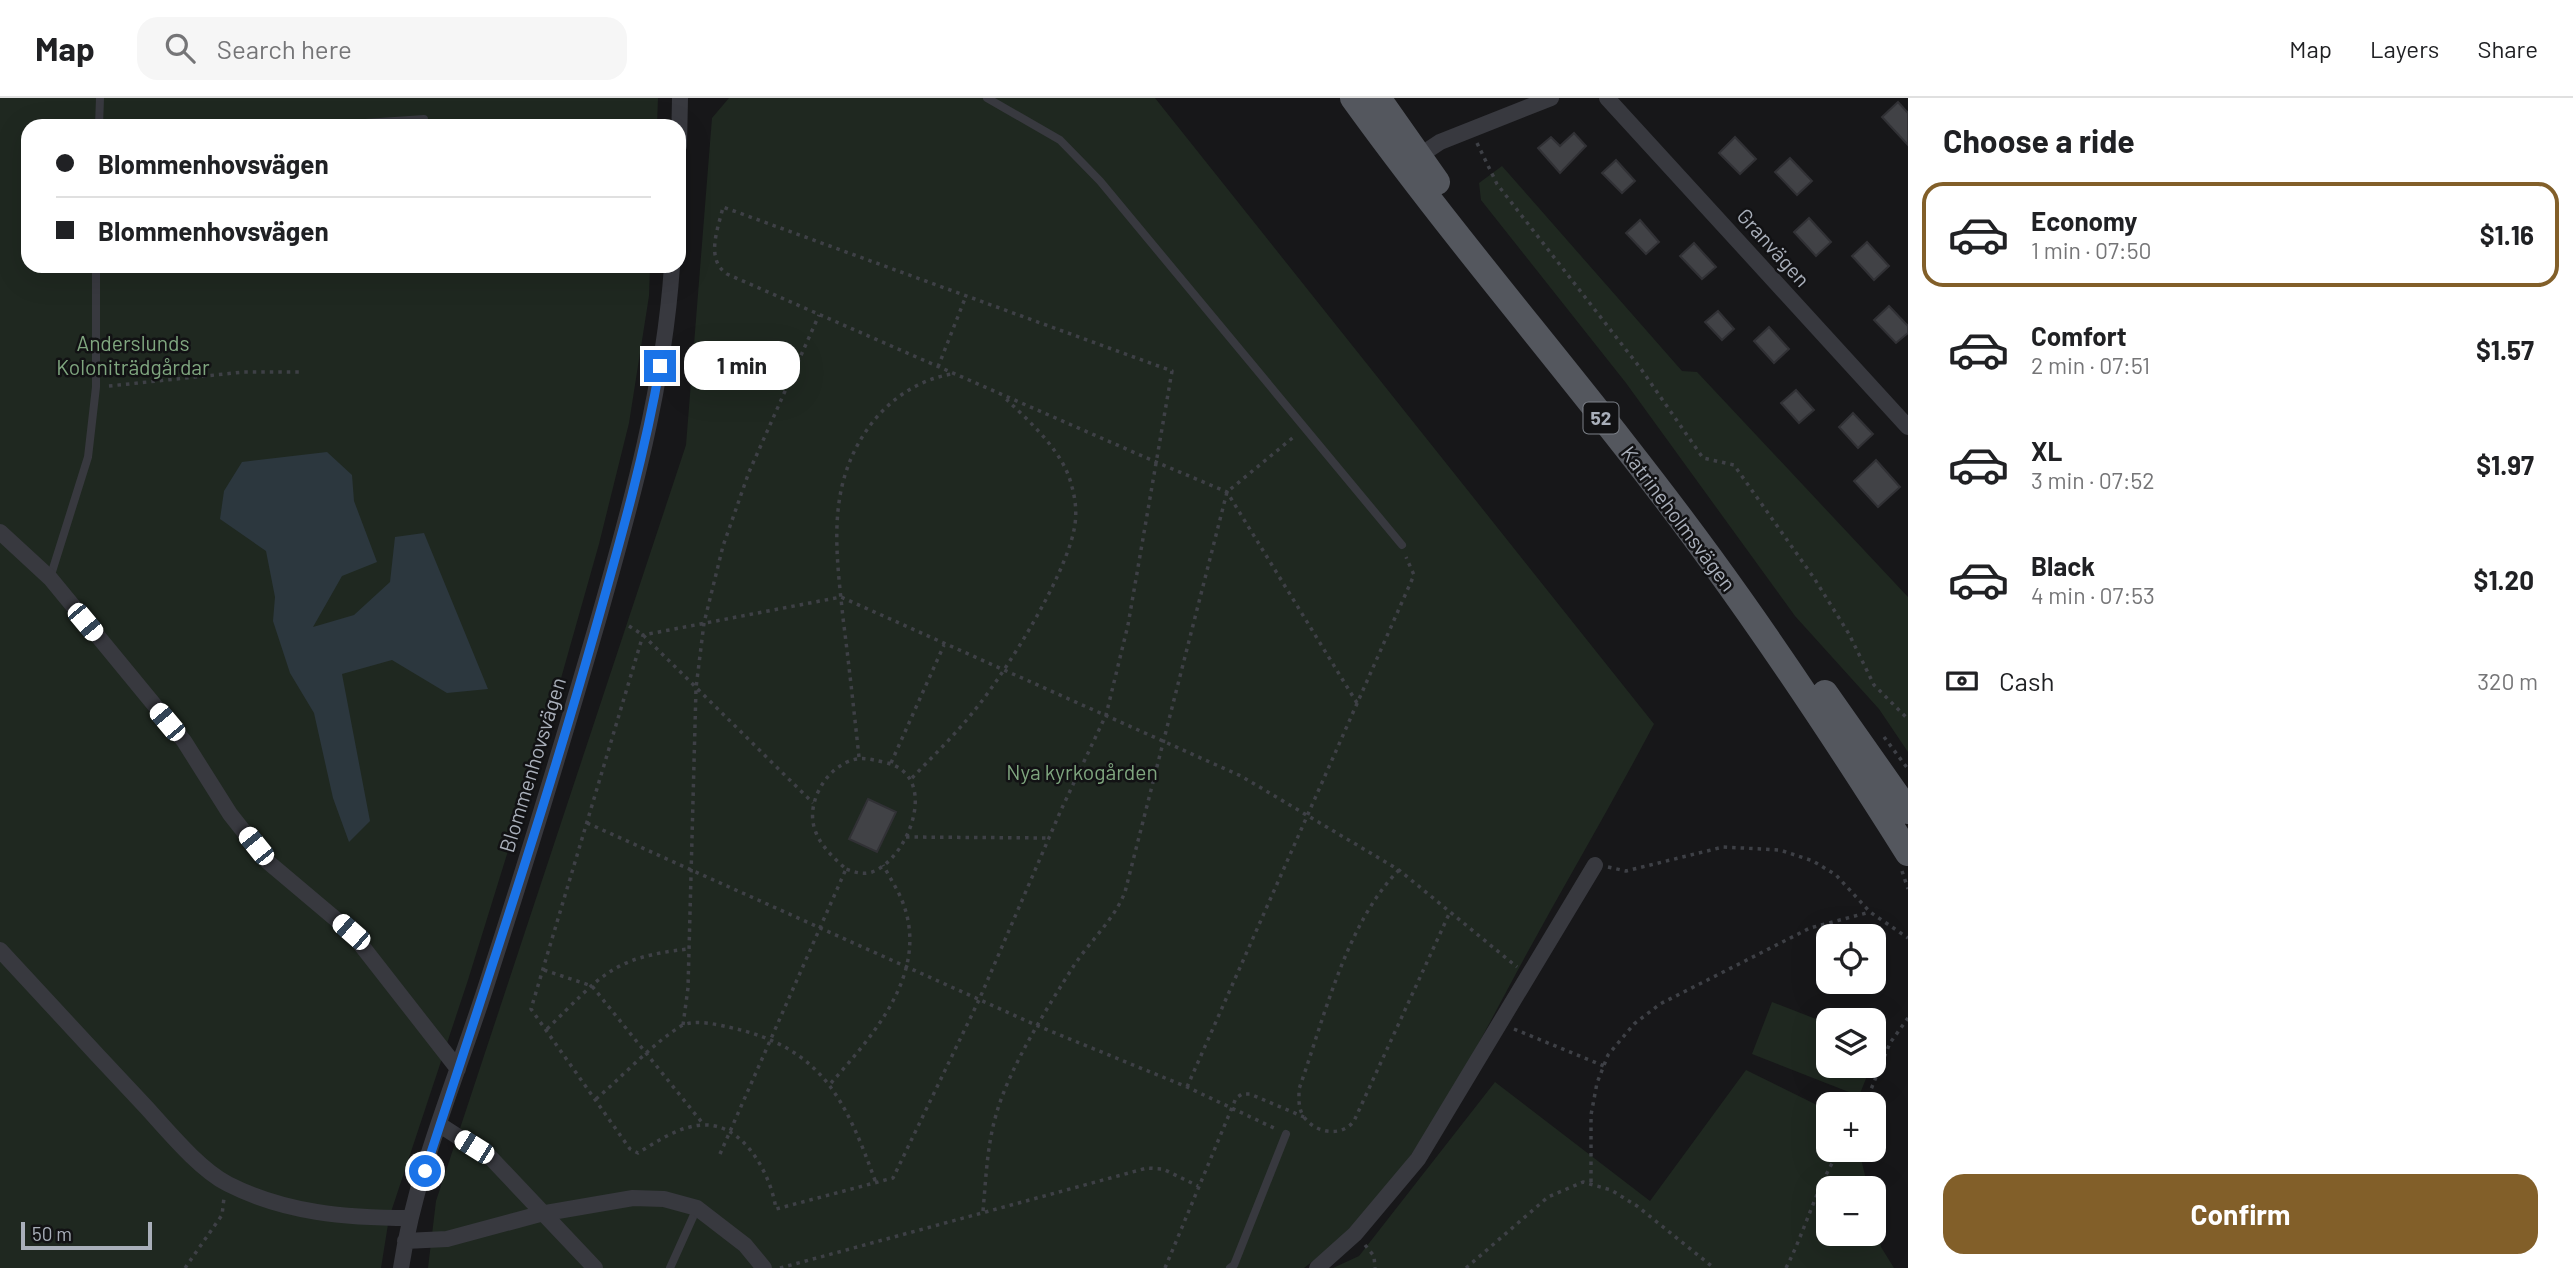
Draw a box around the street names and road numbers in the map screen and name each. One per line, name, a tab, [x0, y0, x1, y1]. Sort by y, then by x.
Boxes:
street label: Granvägen	[1733, 203, 1816, 291]
road number: 52	[1584, 402, 1618, 434]
street label: Katrineholmsvägen	[1617, 441, 1742, 595]
street label: Blommenhovsvägen	[493, 674, 570, 855]

